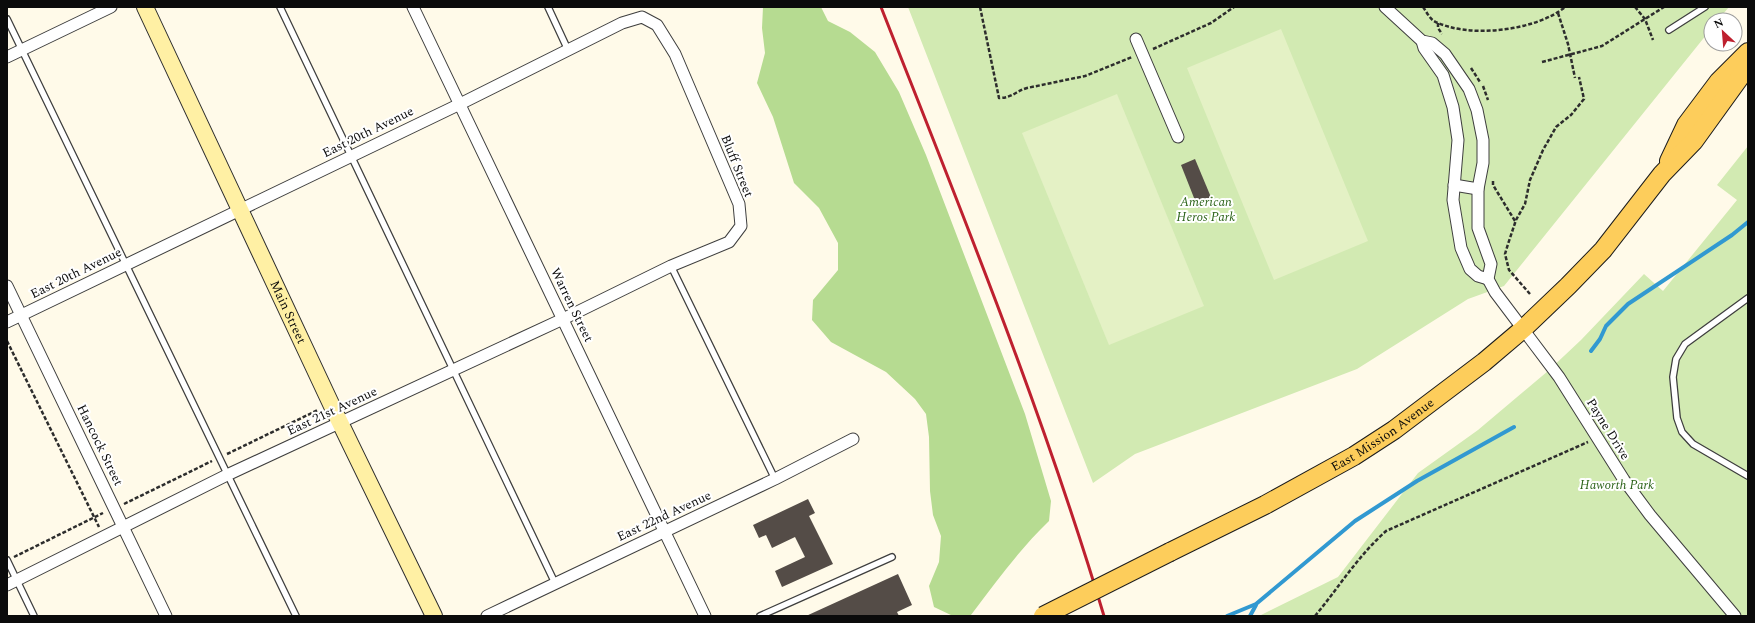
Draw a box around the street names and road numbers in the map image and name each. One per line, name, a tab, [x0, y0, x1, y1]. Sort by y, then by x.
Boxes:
street label: East 20th Avenue	[319, 101, 417, 163]
street label: Bluff Street	[715, 132, 759, 201]
street label: East 20th Avenue	[27, 242, 125, 304]
street label: Warren Street	[545, 264, 599, 346]
street label: Main Street	[265, 277, 312, 348]
street label: East 21st Avenue	[284, 381, 380, 441]
street label: East Mission Avenue	[1327, 393, 1438, 477]
street label: Payne Drive	[1581, 394, 1635, 464]
street label: Hancock Street	[72, 401, 129, 490]
street label: East 22nd Avenue	[613, 485, 715, 547]

